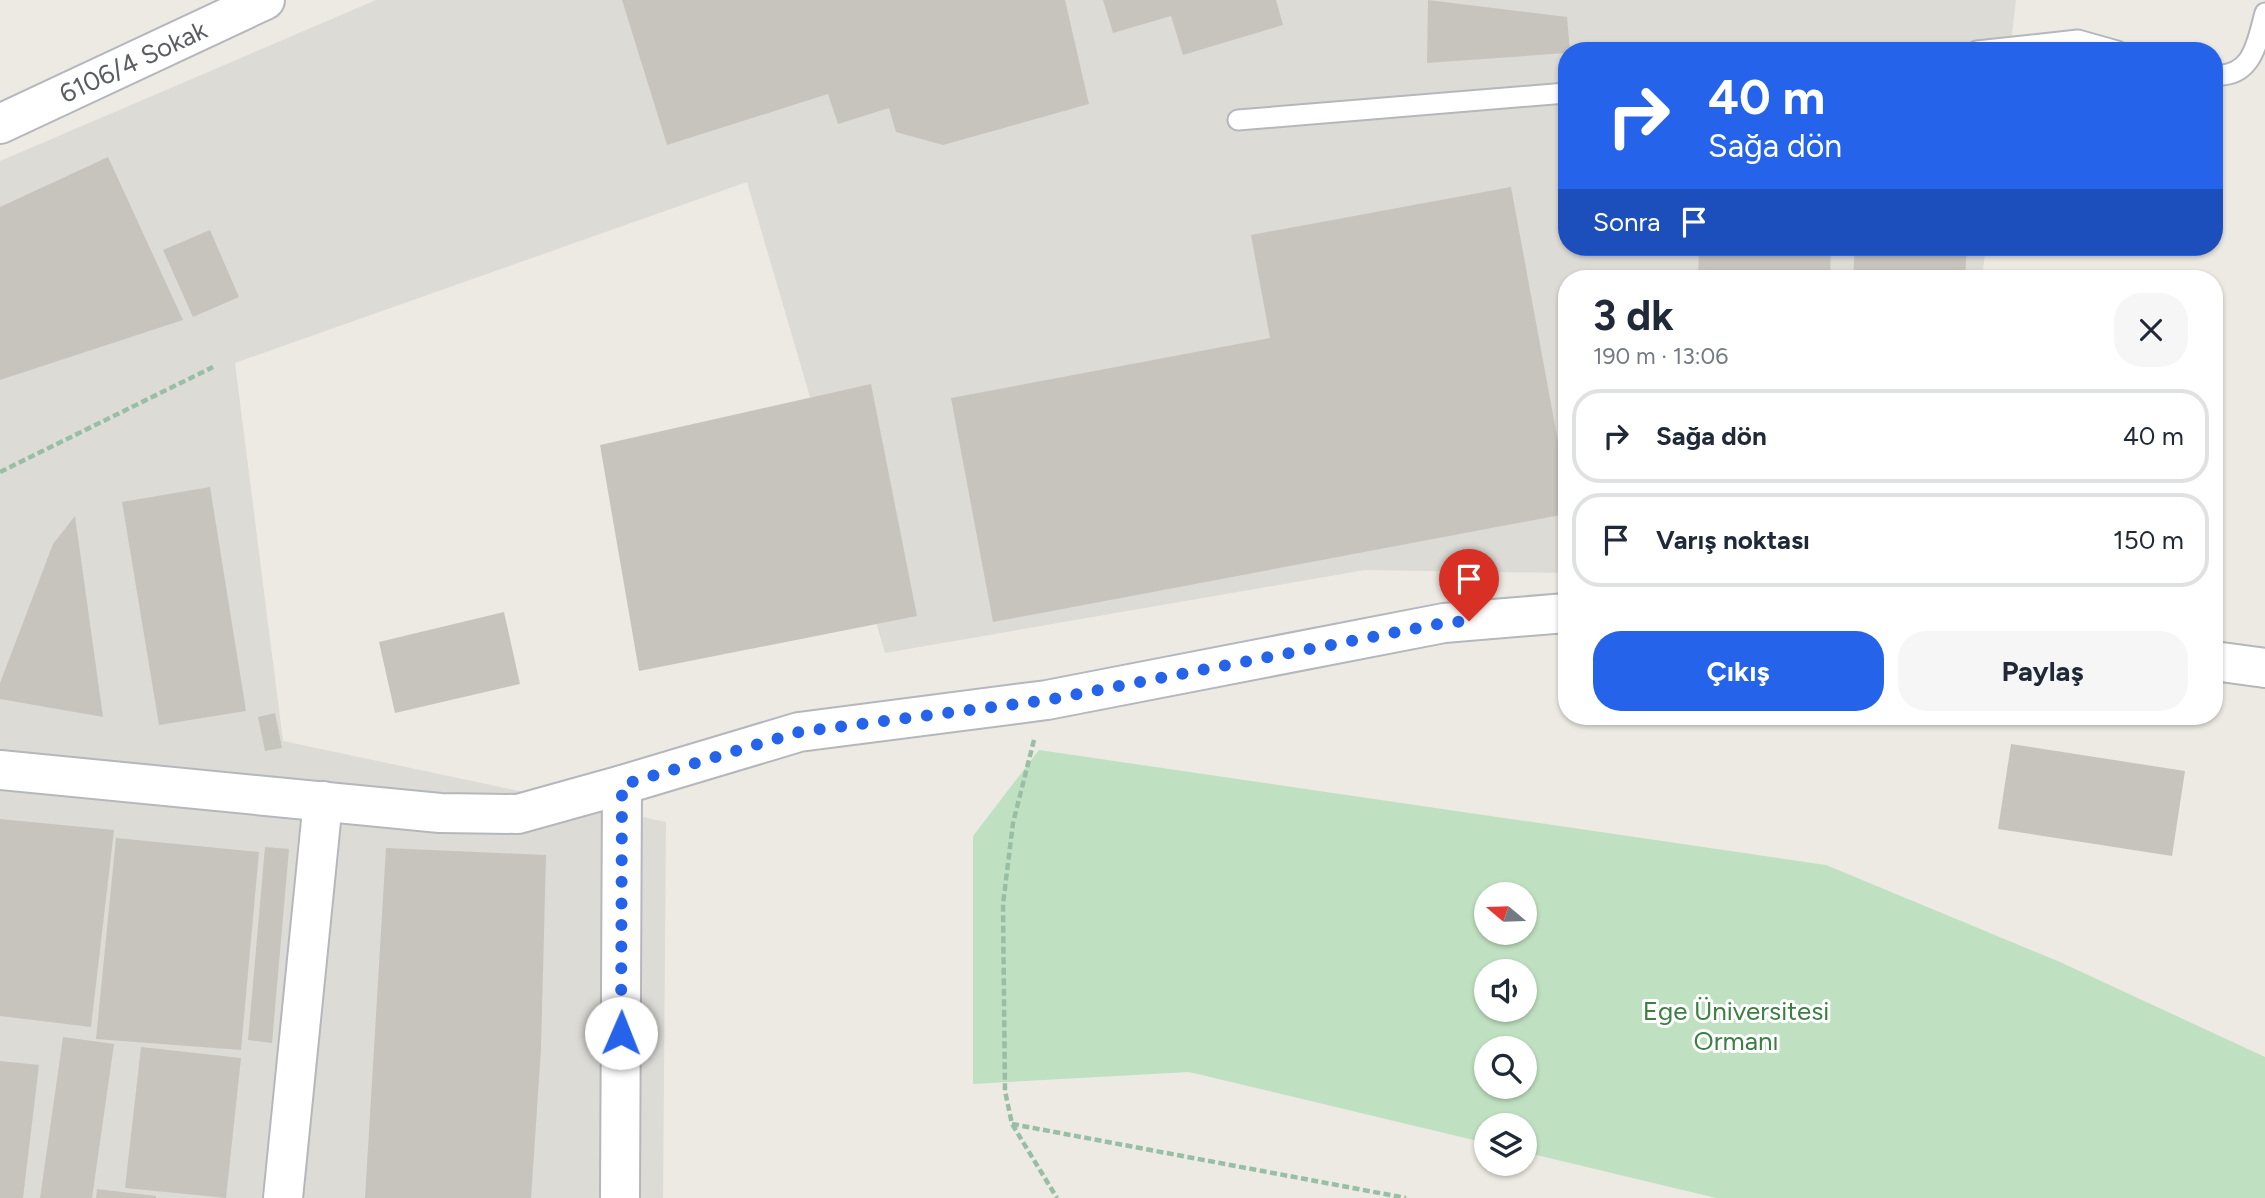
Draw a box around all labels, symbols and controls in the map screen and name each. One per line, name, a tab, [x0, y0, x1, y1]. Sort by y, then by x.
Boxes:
street label: 6106/4 Sokak	[54, 13, 212, 110]
text: 40 m	[1708, 67, 1825, 126]
icon: right	[1593, 70, 1684, 161]
text: Sağa dön	[1708, 127, 1842, 165]
icon: arrive	[1675, 203, 1713, 241]
text: Sonra	[1593, 206, 1661, 238]
text: 3 dk	[1593, 290, 1674, 341]
button: close	[2114, 293, 2188, 367]
text: 190 m · 13:06	[1593, 342, 1728, 370]
icon: right	[1597, 417, 1635, 455]
text: Sağa dön	[1656, 420, 1767, 452]
text: 40 m	[2123, 420, 2184, 452]
icon: arrive	[1597, 521, 1635, 559]
text: Varış noktası	[1656, 524, 1810, 556]
text: 150 m	[2113, 524, 2184, 556]
pin	[1439, 549, 1499, 621]
icon: arrive	[1450, 560, 1488, 598]
button: Çıkış	[1593, 631, 1884, 711]
button: Paylaş	[1898, 631, 2188, 711]
north arrow	[1474, 882, 1536, 945]
map controls	[1474, 882, 1537, 1176]
button: sound	[1474, 959, 1537, 1022]
park label: Ege Üniversitesi Ormanı	[1643, 995, 1829, 1057]
position arrow	[584, 996, 658, 1070]
button: search	[1474, 1036, 1537, 1099]
button: layers	[1474, 1113, 1537, 1176]

